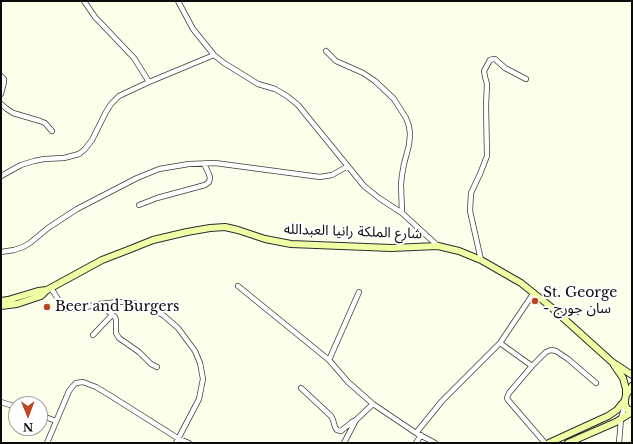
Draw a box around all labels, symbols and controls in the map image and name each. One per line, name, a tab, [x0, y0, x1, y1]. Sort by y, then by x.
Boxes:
street label: شارع الملكة رانيا العبدالله	[284, 221, 422, 243]
place label: St. George - سان جورج	[543, 285, 617, 318]
marker: St. George - سان جورج	[530, 296, 540, 306]
place label: Beer and Burgers	[55, 299, 179, 315]
marker: Beer and Burgers	[42, 302, 52, 312]
north arrow	[8, 396, 48, 436]
text: N	[23, 420, 33, 434]

